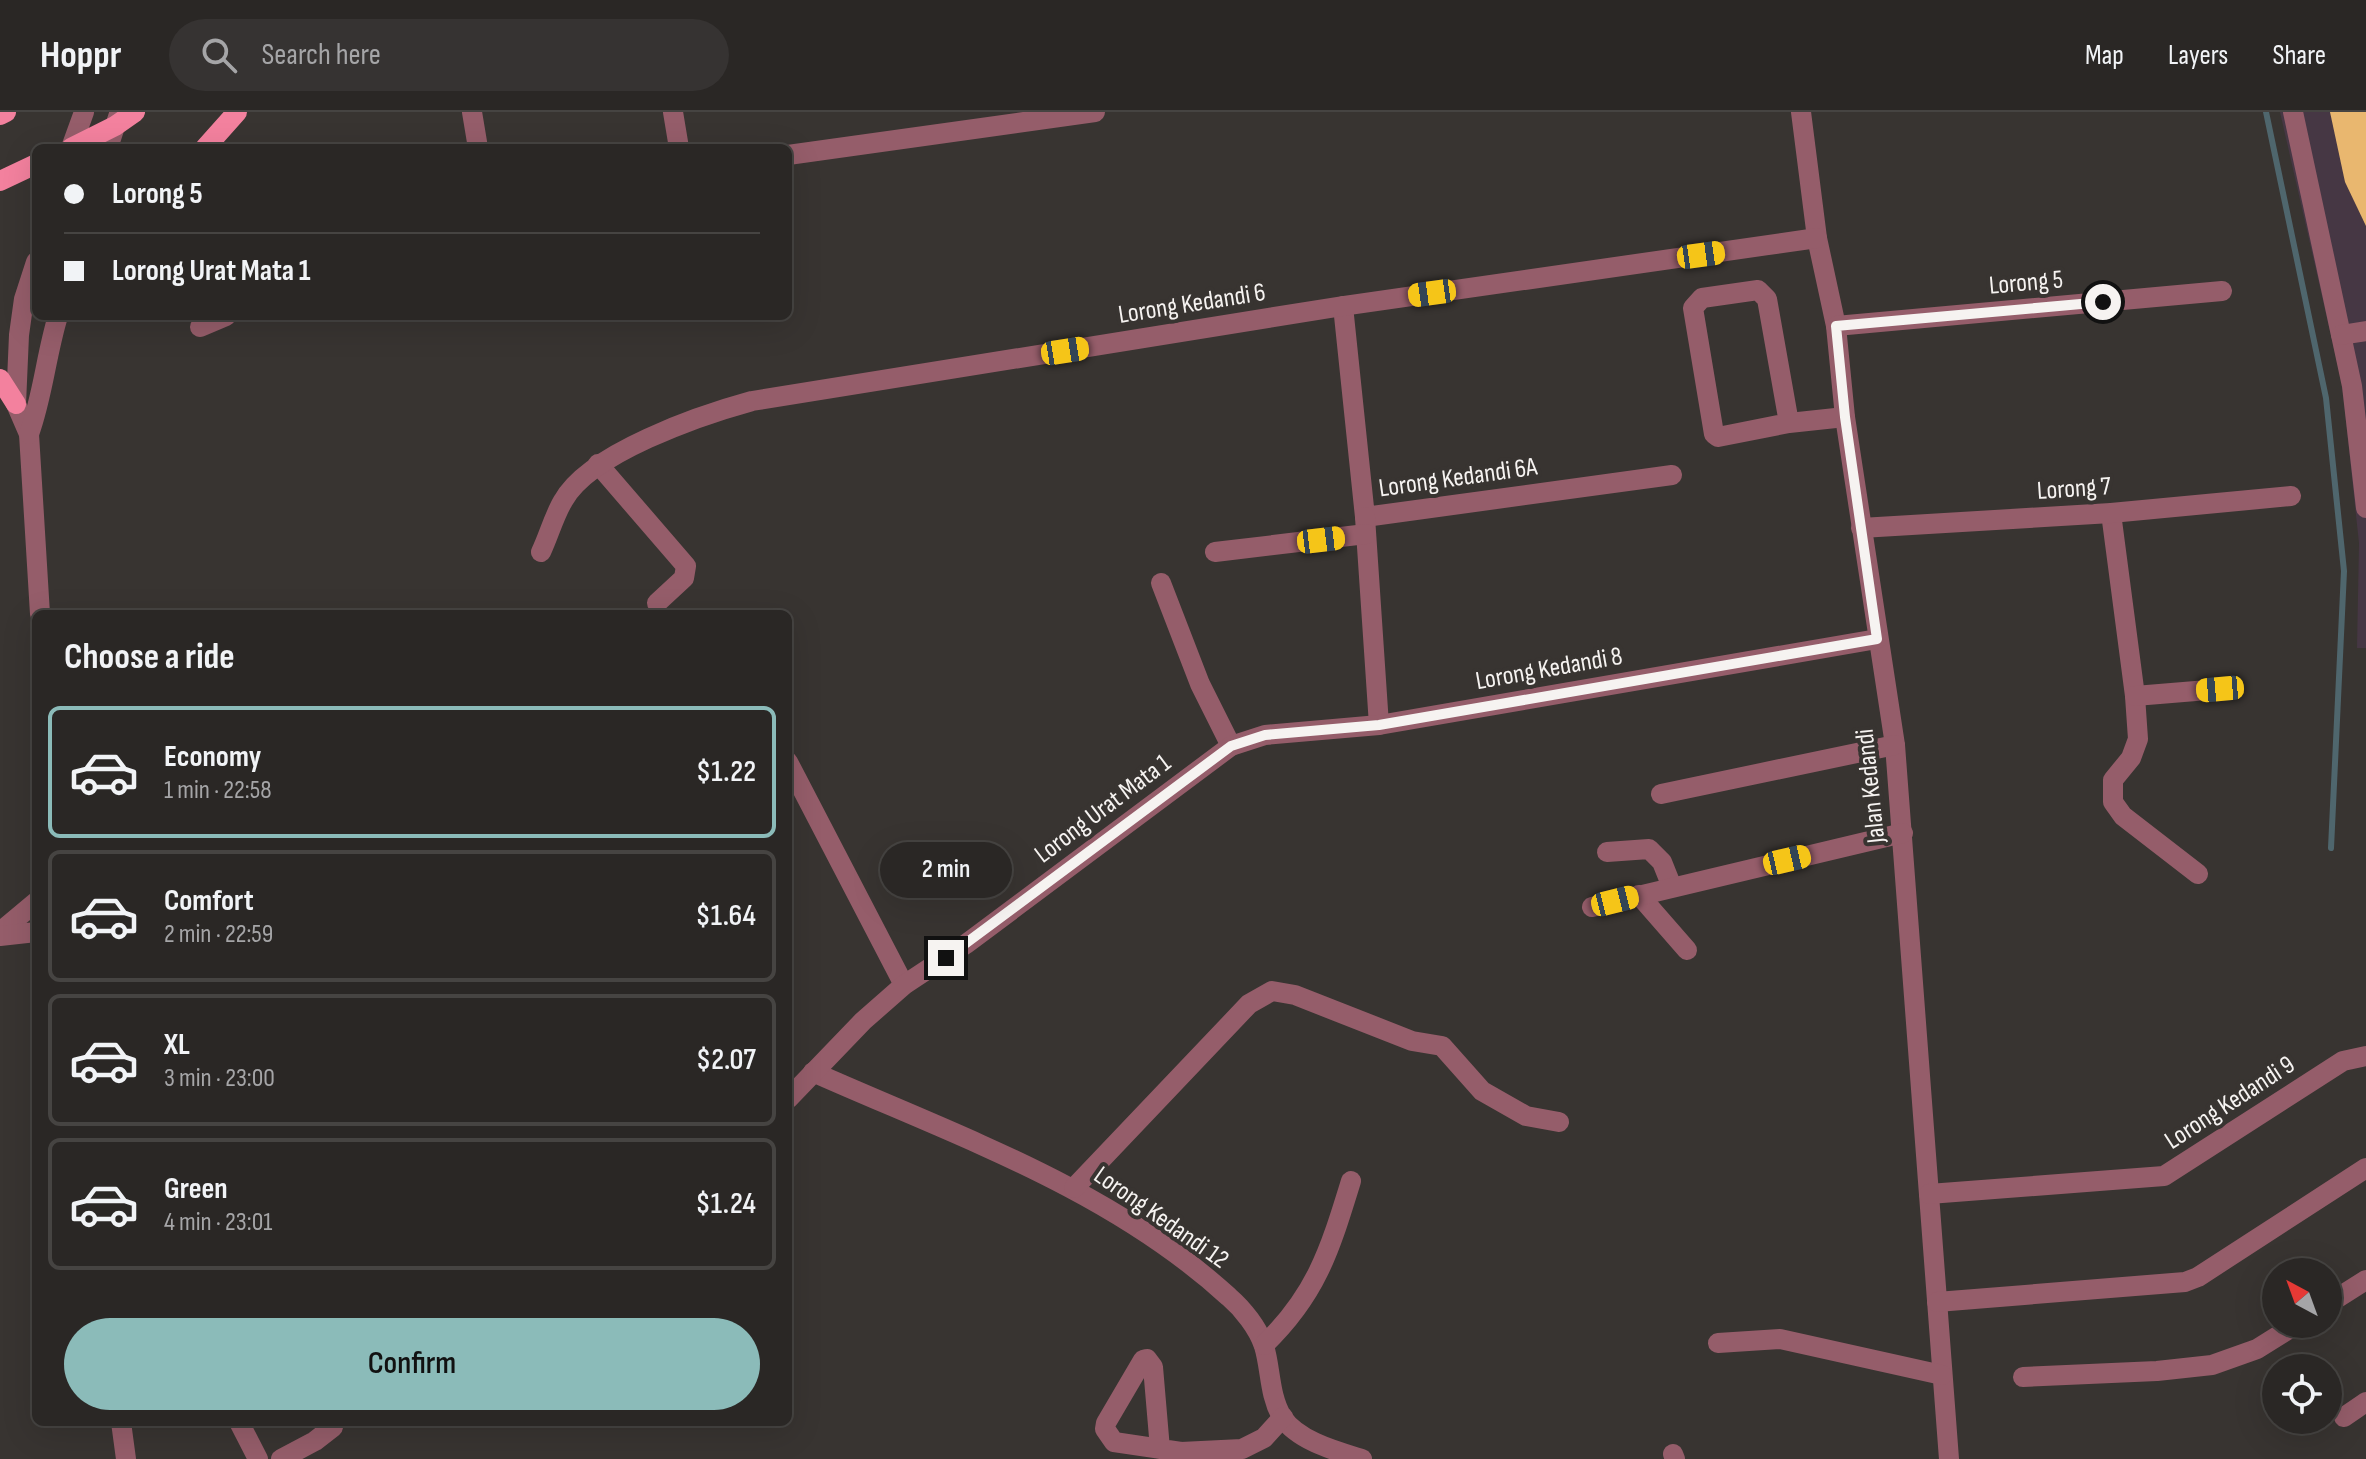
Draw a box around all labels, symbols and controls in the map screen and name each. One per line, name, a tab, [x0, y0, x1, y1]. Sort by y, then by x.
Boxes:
search box	[169, 19, 729, 91]
text: Hoppr	[40, 33, 121, 78]
icon: search	[197, 33, 241, 77]
text: Search here	[261, 37, 381, 73]
text: Map	[2085, 39, 2124, 72]
text: Layers	[2168, 39, 2228, 72]
text: Share	[2272, 39, 2326, 72]
text: Lorong 5	[112, 176, 203, 212]
car	[1676, 240, 1726, 270]
text: Lorong Urat Mata 1	[112, 253, 311, 289]
street label: Lorong 5	[1988, 264, 2064, 302]
street label: Lorong Kedandi 6	[1116, 277, 1268, 331]
car	[1407, 278, 1457, 308]
route start	[2085, 284, 2121, 320]
car	[1039, 335, 1091, 367]
street label: Lorong Kedandi 6A	[1377, 451, 1540, 504]
street label: Lorong 7	[2036, 471, 2113, 507]
car	[1296, 525, 1346, 555]
text: Choose a ride	[64, 636, 235, 679]
street label: Lorong Kedandi 8	[1473, 641, 1625, 697]
car	[2195, 675, 2245, 703]
street label: Jalan Kedandi	[1850, 727, 1893, 846]
icon: car	[68, 736, 140, 808]
text: Economy	[164, 739, 261, 775]
street label: Lorong Urat Mata 1	[1029, 748, 1177, 870]
text: $1.22	[696, 754, 756, 790]
text: 1 min · 22:58	[164, 775, 272, 806]
callout: 2 min	[880, 842, 1012, 898]
car	[1761, 843, 1813, 877]
text: 2 min	[922, 854, 970, 885]
icon: car	[68, 880, 140, 952]
text: Comfort	[164, 883, 254, 919]
car	[1589, 884, 1641, 918]
text: $1.64	[696, 898, 756, 934]
text: 2 min · 22:59	[164, 919, 273, 950]
route end	[928, 940, 964, 976]
icon: car	[68, 1024, 140, 1096]
text: XL	[164, 1027, 190, 1063]
text: $2.07	[696, 1042, 756, 1078]
street label: Lorong Kedandi 9	[2159, 1050, 2301, 1156]
text: 3 min · 23:00	[164, 1063, 275, 1094]
street label: Lorong Kedandi 12	[1088, 1160, 1234, 1276]
icon: car	[68, 1168, 140, 1240]
text: Green	[164, 1171, 228, 1207]
text: $1.24	[696, 1186, 756, 1222]
text: 4 min · 23:01	[164, 1207, 272, 1238]
north arrow	[2262, 1258, 2342, 1338]
map controls	[2262, 1258, 2342, 1434]
button: Confirm	[64, 1318, 760, 1410]
button: locate	[2262, 1354, 2342, 1434]

